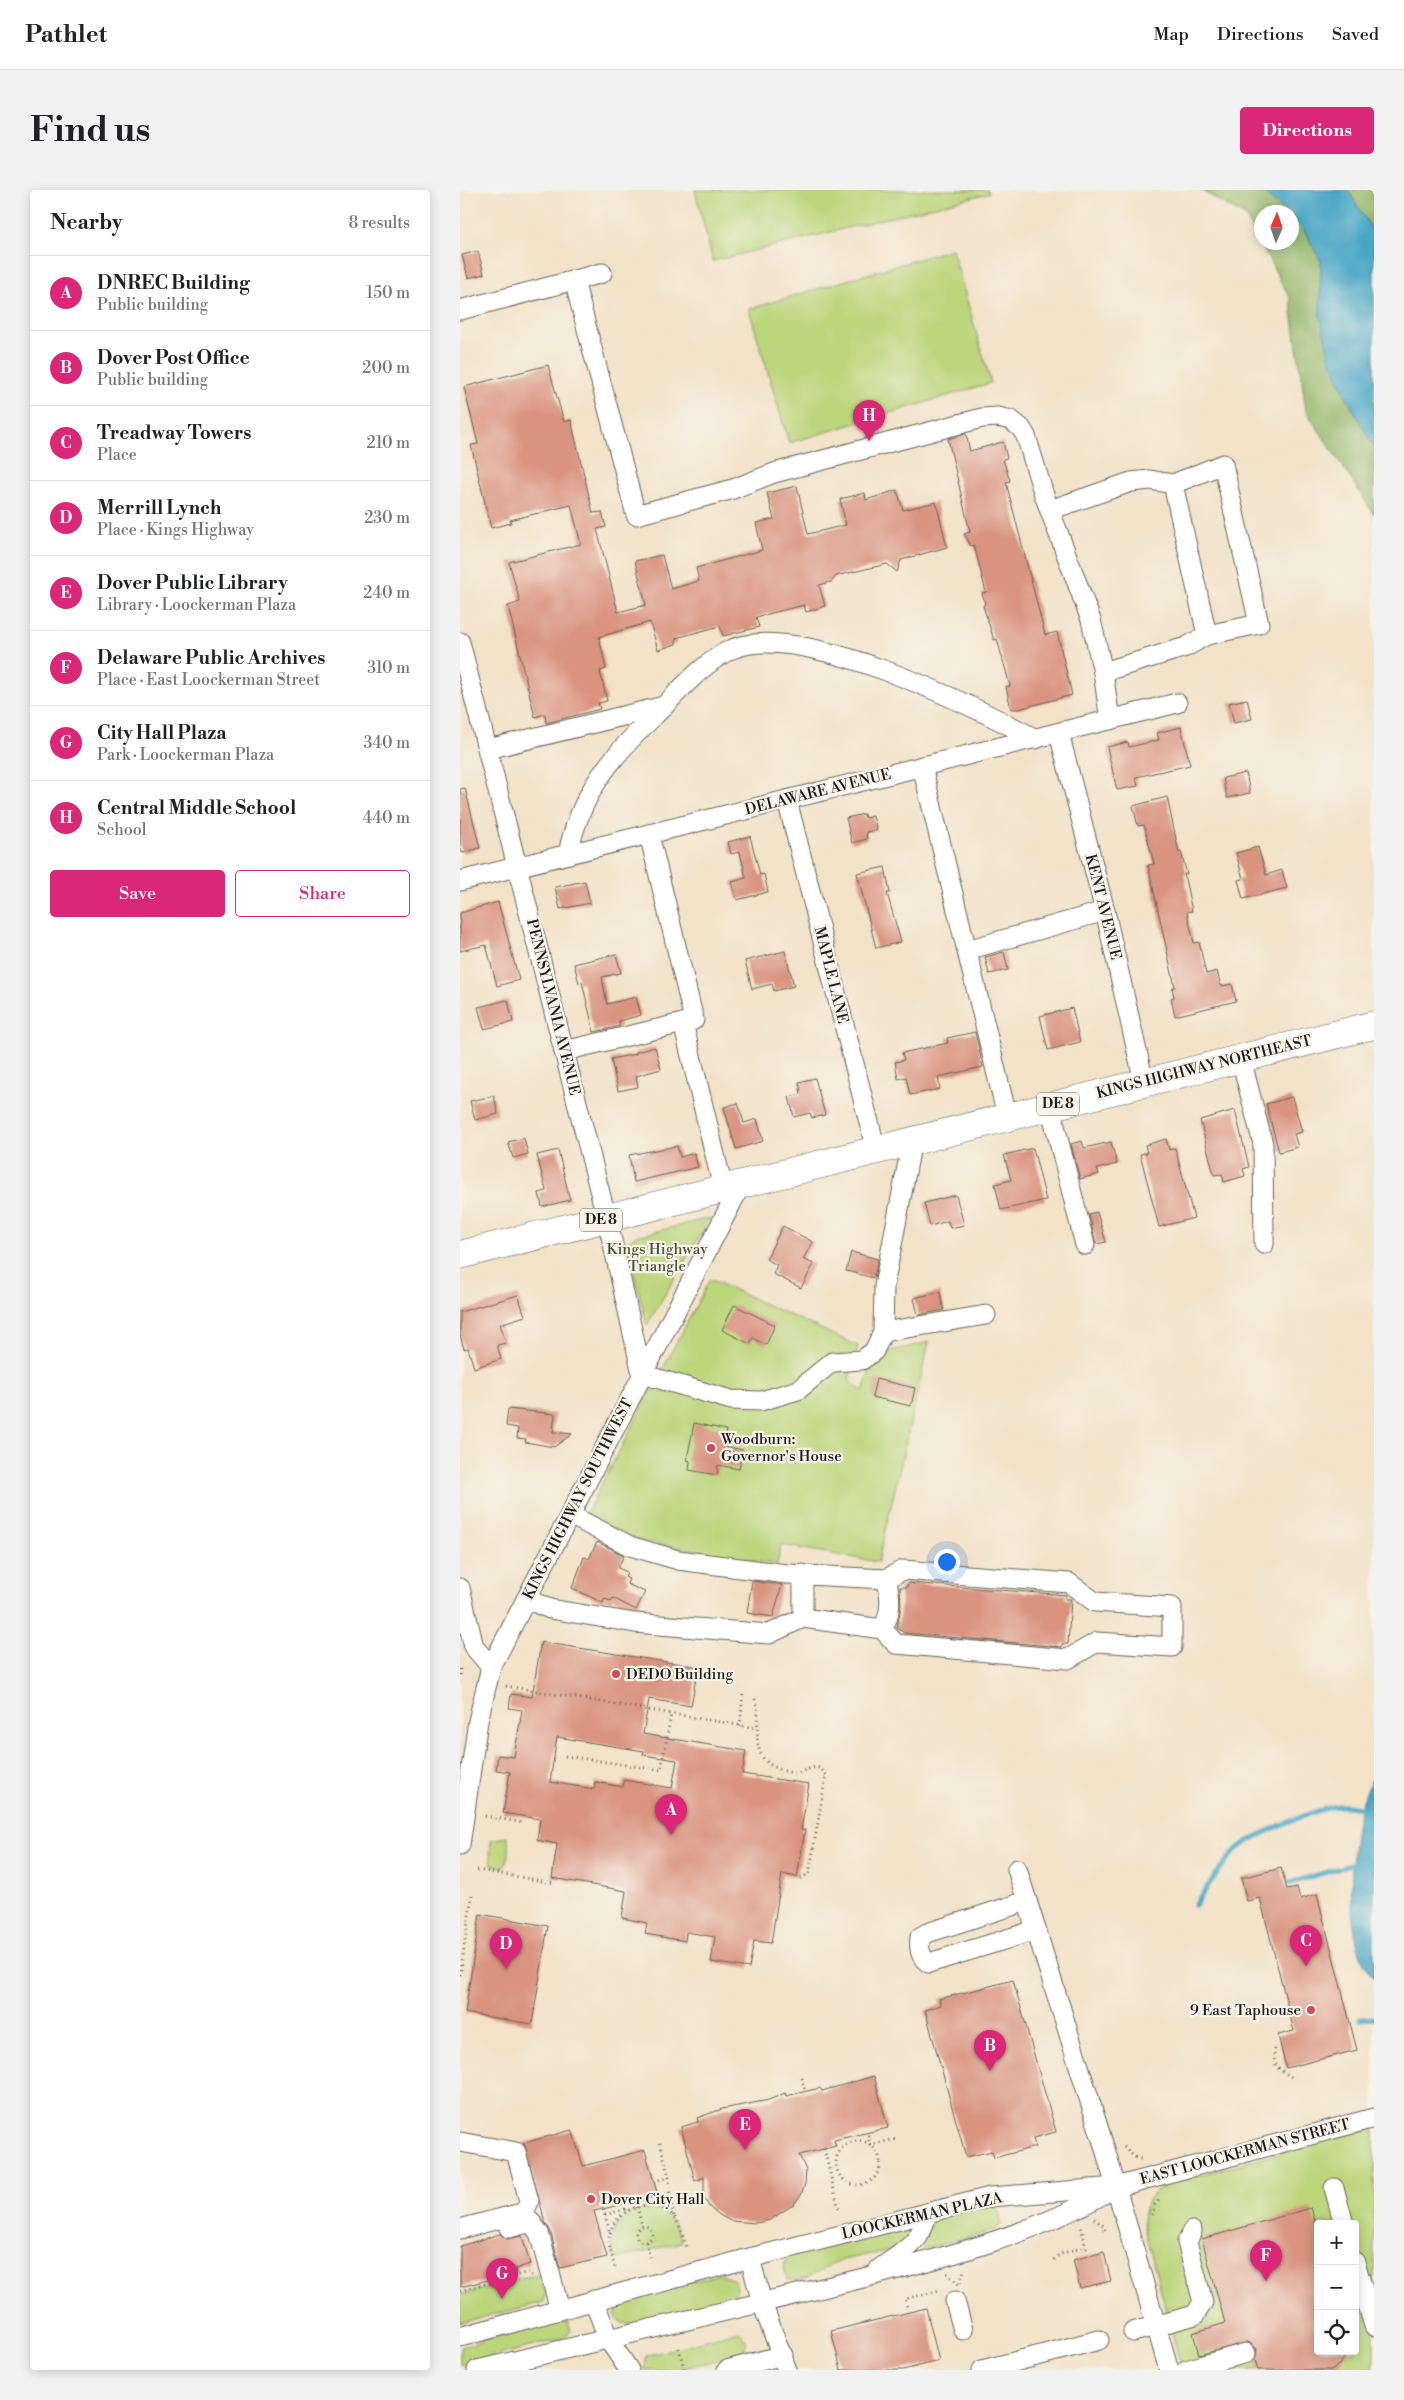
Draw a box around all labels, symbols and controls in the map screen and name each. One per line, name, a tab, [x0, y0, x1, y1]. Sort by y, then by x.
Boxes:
text: Pathlet	[25, 20, 107, 50]
text: Map	[1153, 23, 1189, 46]
text: Directions	[1217, 23, 1304, 46]
text: Saved	[1332, 23, 1379, 46]
button: Directions	[1240, 107, 1374, 154]
text: Find us	[30, 109, 150, 152]
north arrow	[1254, 205, 1299, 250]
text: Nearby	[50, 210, 123, 236]
text: 8 results	[348, 213, 410, 233]
text: DNREC Building	[97, 271, 250, 295]
text: A	[60, 283, 72, 303]
text: 150 m	[366, 283, 410, 303]
text: Public building	[97, 295, 208, 315]
text: Dover Post Office	[97, 346, 250, 370]
text: B	[60, 358, 72, 378]
text: 200 m	[362, 358, 410, 378]
text: Public building	[97, 370, 208, 390]
pin: H	[853, 400, 885, 441]
text: Treadway Towers	[97, 421, 251, 445]
text: C	[60, 433, 72, 453]
text: 210 m	[366, 433, 410, 453]
text: Place	[97, 445, 137, 465]
text: Merrill Lynch	[97, 496, 222, 520]
text: D	[60, 508, 72, 528]
text: 230 m	[364, 508, 410, 528]
text: Place · Kings Highway	[97, 520, 254, 540]
text: Dover Public Library	[97, 571, 288, 595]
text: E	[60, 583, 72, 603]
text: 240 m	[363, 583, 410, 603]
text: Library · Loockerman Plaza	[97, 595, 296, 615]
text: Delaware Public Archives	[97, 646, 326, 670]
text: F	[60, 658, 72, 678]
text: 310 m	[367, 658, 410, 678]
text: Place · East Loockerman Street	[97, 670, 320, 690]
text: City Hall Plaza	[97, 721, 227, 745]
text: G	[60, 733, 72, 753]
text: 340 m	[363, 733, 410, 753]
text: Park · Loockerman Plaza	[97, 745, 274, 765]
street label: DELAWARE AVENUE	[743, 765, 893, 819]
text: Central Middle School	[97, 796, 296, 820]
text: H	[59, 808, 73, 828]
text: 440 m	[363, 808, 410, 828]
text: School	[97, 820, 146, 840]
street label: KENT AVENUE	[1081, 852, 1125, 962]
button: Save	[50, 870, 225, 917]
button: Share	[235, 870, 410, 917]
street label: PENNSYLVANIA AVENUE	[522, 917, 584, 1097]
street label: MAPLE LANE	[810, 924, 852, 1026]
street label: KINGS HIGHWAY NORTHEAST	[1094, 1031, 1314, 1103]
road number: DE 8	[1037, 1092, 1079, 1116]
road number: DE 8	[580, 1208, 622, 1232]
park label: Kings Highway Triangle	[606, 1240, 708, 1276]
street label: KINGS HIGHWAY SOUTHWEST	[519, 1395, 637, 1603]
place label: Woodburn: Governor's House	[720, 1430, 842, 1466]
marker: Woodburn: Governor's House	[705, 1442, 717, 1454]
your location	[934, 1549, 960, 1575]
place label: DEDO Building	[626, 1665, 733, 1684]
marker: DEDO Building	[610, 1668, 622, 1680]
pin: A	[655, 1794, 687, 1835]
pin: C	[1290, 1925, 1322, 1966]
pin: D	[490, 1928, 522, 1969]
place label: 9 East Taphouse	[1190, 2001, 1301, 2020]
marker: 9 East Taphouse	[1305, 2004, 1317, 2016]
pin: B	[974, 2030, 1006, 2071]
pin: E	[729, 2109, 761, 2150]
street label: EAST LOOCKERMAN STREET	[1138, 2115, 1352, 2189]
street label: LOOCKERMAN PLAZA	[840, 2188, 1005, 2244]
place label: Dover City Hall	[601, 2190, 705, 2209]
marker: Dover City Hall	[585, 2193, 597, 2205]
map controls	[1314, 2220, 1359, 2355]
button: +	[1314, 2220, 1359, 2265]
pin: F	[1250, 2240, 1282, 2281]
pin: G	[486, 2258, 518, 2299]
button: −	[1314, 2265, 1359, 2310]
button: locate	[1314, 2310, 1359, 2355]

